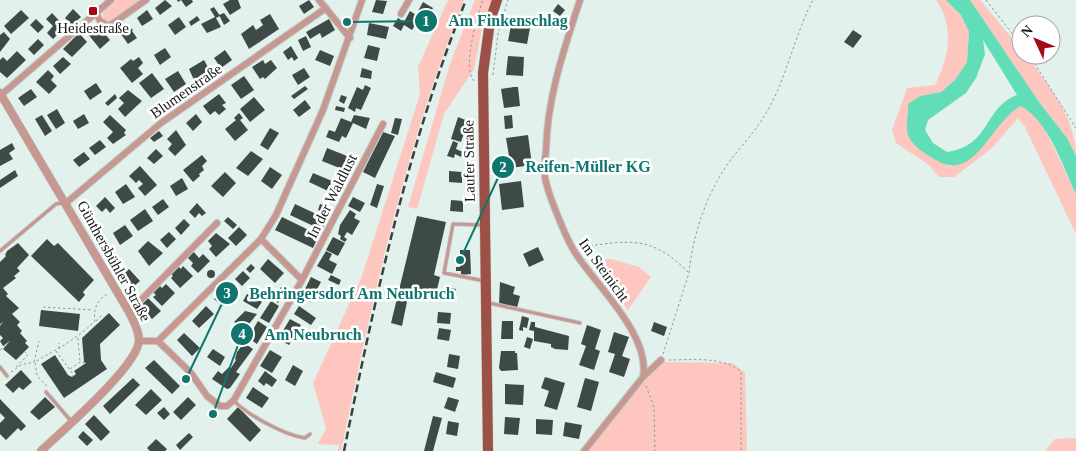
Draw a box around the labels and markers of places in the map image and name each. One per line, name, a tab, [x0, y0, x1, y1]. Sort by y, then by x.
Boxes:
marker: Heidestraße	[87, 5, 99, 17]
callout: Am Finkenschlag	[413, 5, 578, 36]
place label: Heidestraße	[57, 20, 129, 36]
callout: Reifen-Müller KG	[490, 151, 661, 182]
callout: Behringersdorf Am Neubruch	[214, 278, 465, 309]
callout: Am Neubruch	[229, 319, 372, 350]

